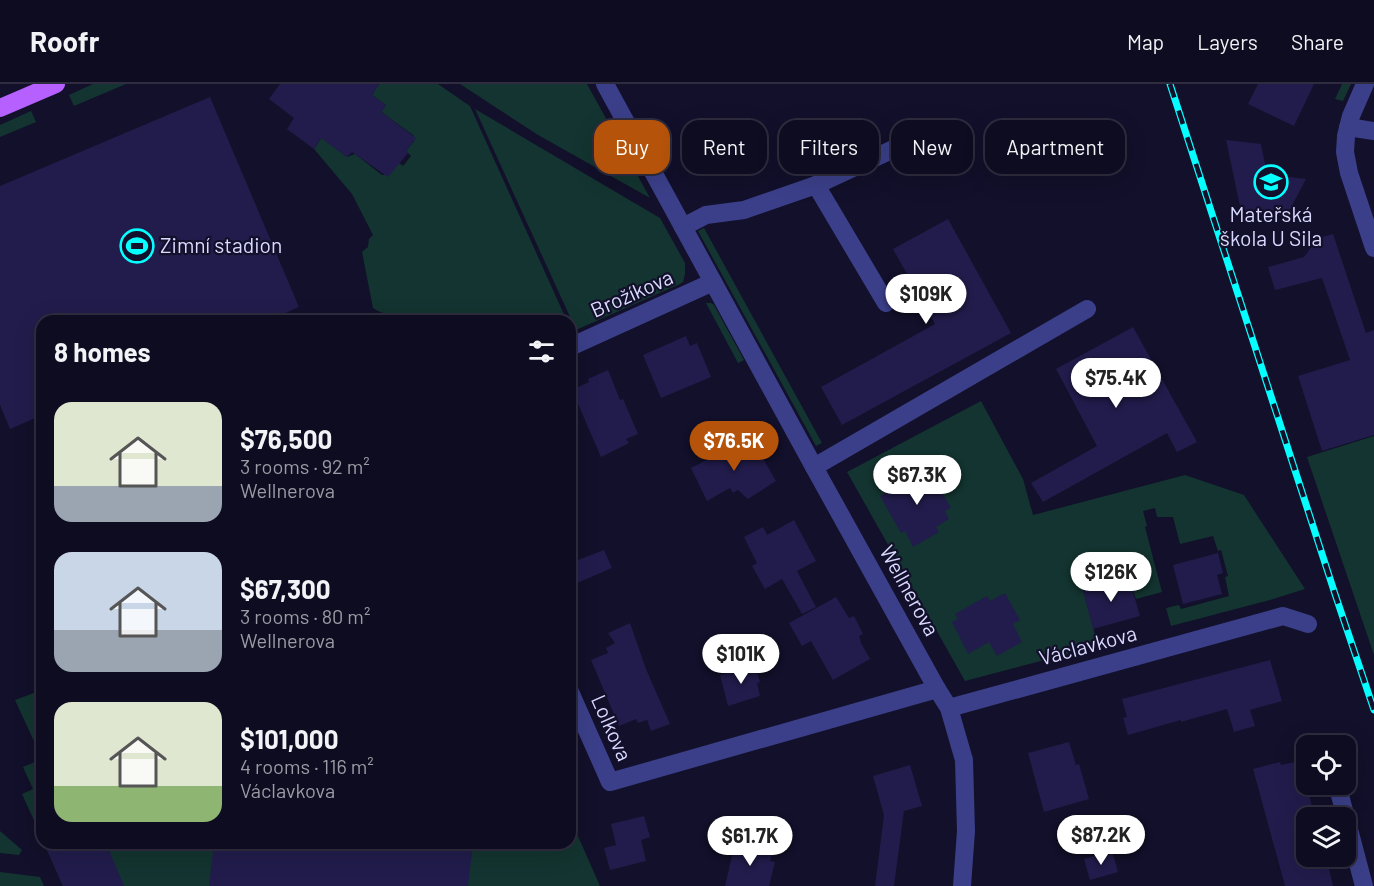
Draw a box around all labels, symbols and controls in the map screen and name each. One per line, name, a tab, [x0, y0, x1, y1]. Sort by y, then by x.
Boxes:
text: Roofr	[30, 24, 99, 58]
text: Map	[1127, 29, 1164, 54]
text: Layers	[1197, 29, 1258, 54]
text: Share	[1291, 29, 1344, 54]
chip: Buy	[594, 120, 670, 174]
chip: Rent	[682, 120, 767, 174]
chip: Filters	[779, 120, 879, 174]
chip: New	[891, 120, 973, 174]
chip: Apartment	[985, 120, 1125, 174]
school or university icon: Mateřská škola U Sila	[1253, 164, 1289, 200]
place label: Mateřská škola U Sila	[1220, 201, 1322, 250]
sports icon: Zimní stadion	[119, 228, 155, 264]
place label: Zimní stadion	[160, 232, 282, 257]
street label: Brožíkova	[586, 263, 676, 322]
pin: $109K	[884, 274, 968, 325]
text: $109K	[899, 281, 953, 305]
icon: filters	[525, 335, 558, 368]
text: 8 homes	[54, 336, 151, 367]
pin: $75.4K	[1067, 358, 1165, 409]
text: $75.4K	[1085, 365, 1147, 389]
pin: $76.5K	[685, 421, 783, 472]
text: $76,500	[240, 423, 332, 454]
icon: home	[102, 426, 174, 498]
text: $76.5K	[704, 428, 764, 452]
text: 3 rooms · 92 m²	[240, 454, 370, 478]
pin: $67.3K	[868, 455, 966, 506]
text: $67.3K	[887, 462, 947, 486]
text: Wellnerova	[240, 478, 335, 502]
street label: Wellnerova	[875, 541, 945, 640]
pin: $126K	[1069, 552, 1153, 603]
text: $126K	[1085, 559, 1137, 583]
text: $67,300	[240, 573, 331, 604]
icon: home	[102, 576, 174, 648]
text: 3 rooms · 80 m²	[240, 604, 370, 628]
street label: Václavkova	[1036, 620, 1139, 670]
text: Wellnerova	[240, 628, 335, 652]
pin: $101K	[699, 634, 783, 685]
text: $101K	[716, 641, 766, 665]
street label: Lolkova	[587, 690, 638, 764]
text: $101,000	[240, 723, 339, 754]
icon: home	[102, 726, 174, 798]
map controls	[1296, 735, 1356, 867]
button: locate	[1296, 735, 1356, 795]
text: 4 rooms · 116 m²	[240, 754, 374, 778]
text: Václavkova	[240, 778, 335, 802]
button: layers	[1296, 807, 1356, 867]
pin: $87.2K	[1052, 815, 1150, 866]
pin: $61.7K	[701, 816, 799, 867]
text: $87.2K	[1071, 822, 1131, 846]
text: $61.7K	[722, 823, 778, 847]

